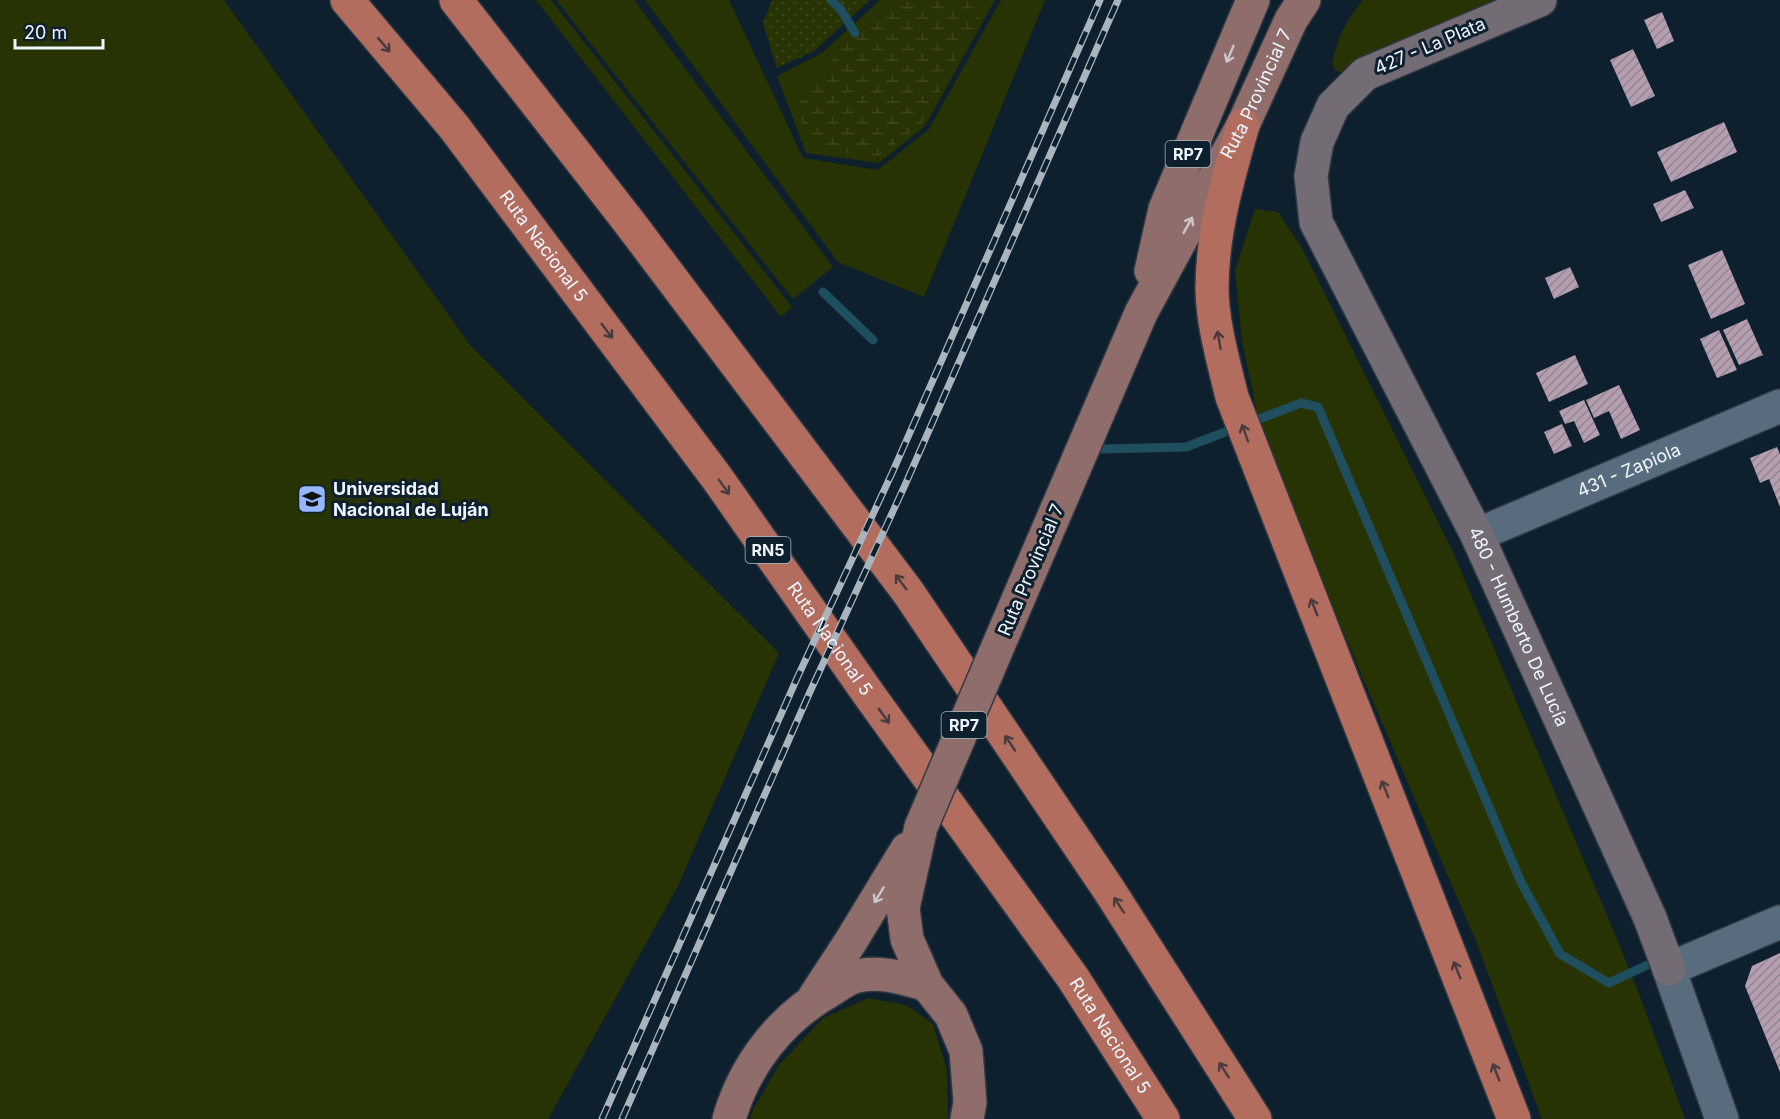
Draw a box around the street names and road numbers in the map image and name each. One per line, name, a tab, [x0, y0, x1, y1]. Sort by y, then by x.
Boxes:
street label: 427 - La Plata	[1371, 13, 1488, 78]
street label: Ruta Provincial 7	[1216, 25, 1296, 162]
road number: RP7	[1166, 141, 1210, 167]
street label: Ruta Nacional 5	[495, 186, 592, 306]
street label: 431 - Zapiola	[1574, 439, 1684, 501]
street label: Ruta Provincial 7	[993, 501, 1068, 639]
street label: 480 - Humberto De Lucía	[1465, 523, 1573, 730]
road number: RN5	[746, 537, 790, 563]
street label: Ruta Nacional 5	[783, 578, 877, 699]
road number: RP7	[942, 712, 986, 738]
street label: Ruta Nacional 5	[1065, 974, 1155, 1097]

